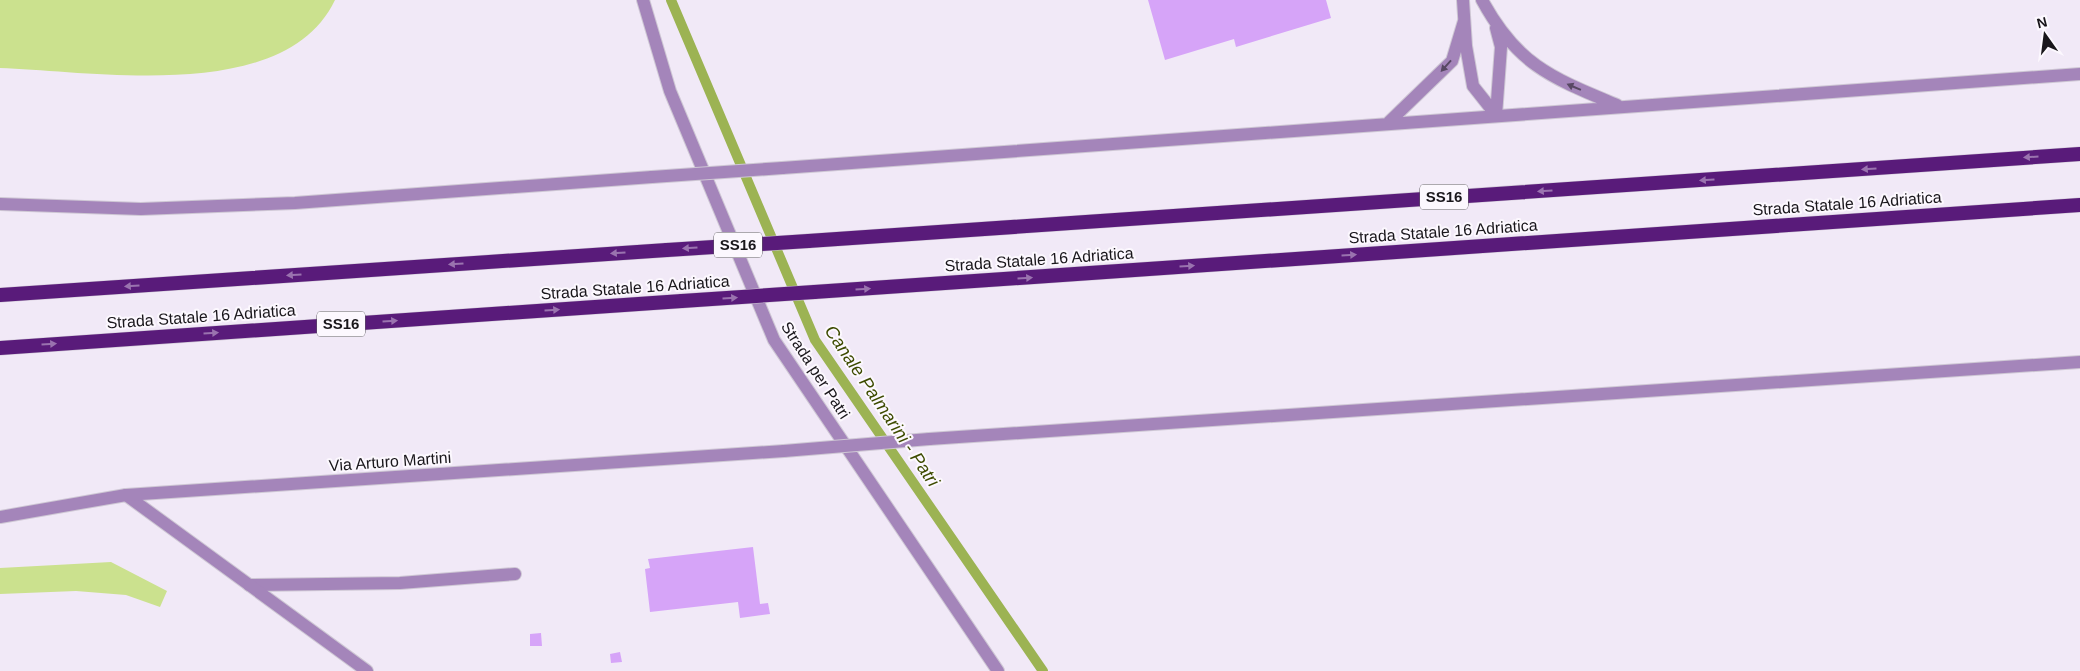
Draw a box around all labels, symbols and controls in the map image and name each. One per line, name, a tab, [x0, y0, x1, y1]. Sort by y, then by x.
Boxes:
north arrow	[2020, 10, 2070, 60]
text: N	[2035, 13, 2049, 31]
one-way arrow	[1440, 60, 1452, 72]
one-way arrow	[1566, 83, 1581, 91]
one-way arrow	[2023, 154, 2039, 162]
one-way arrow	[1861, 165, 1877, 173]
one-way arrow	[1699, 176, 1715, 184]
road number: SS16	[1420, 184, 1468, 210]
one-way arrow	[1537, 187, 1553, 195]
street label: Strada Statale 16 Adriatica	[1752, 188, 1942, 219]
street label: Strada Statale 16 Adriatica	[1348, 216, 1538, 247]
road number: SS16	[714, 232, 762, 258]
street label: Strada Statale 16 Adriatica	[944, 244, 1134, 275]
one-way arrow	[682, 245, 698, 253]
one-way arrow	[610, 250, 626, 258]
one-way arrow	[1341, 251, 1357, 259]
one-way arrow	[448, 261, 464, 269]
one-way arrow	[1179, 262, 1195, 270]
one-way arrow	[286, 272, 302, 280]
street label: Strada Statale 16 Adriatica	[540, 272, 730, 303]
one-way arrow	[1017, 273, 1033, 281]
one-way arrow	[124, 283, 140, 291]
one-way arrow	[855, 284, 871, 292]
one-way arrow	[723, 293, 739, 301]
street label: Strada Statale 16 Adriatica	[106, 301, 296, 332]
one-way arrow	[545, 305, 561, 313]
road number: SS16	[317, 312, 365, 336]
one-way arrow	[383, 317, 399, 325]
street label: Strada per Patri	[778, 319, 853, 422]
water label: Canale Palmarini - Patri	[821, 322, 944, 491]
one-way arrow	[203, 329, 219, 337]
one-way arrow	[41, 340, 57, 348]
street label: Via Arturo Martini	[328, 449, 452, 474]

